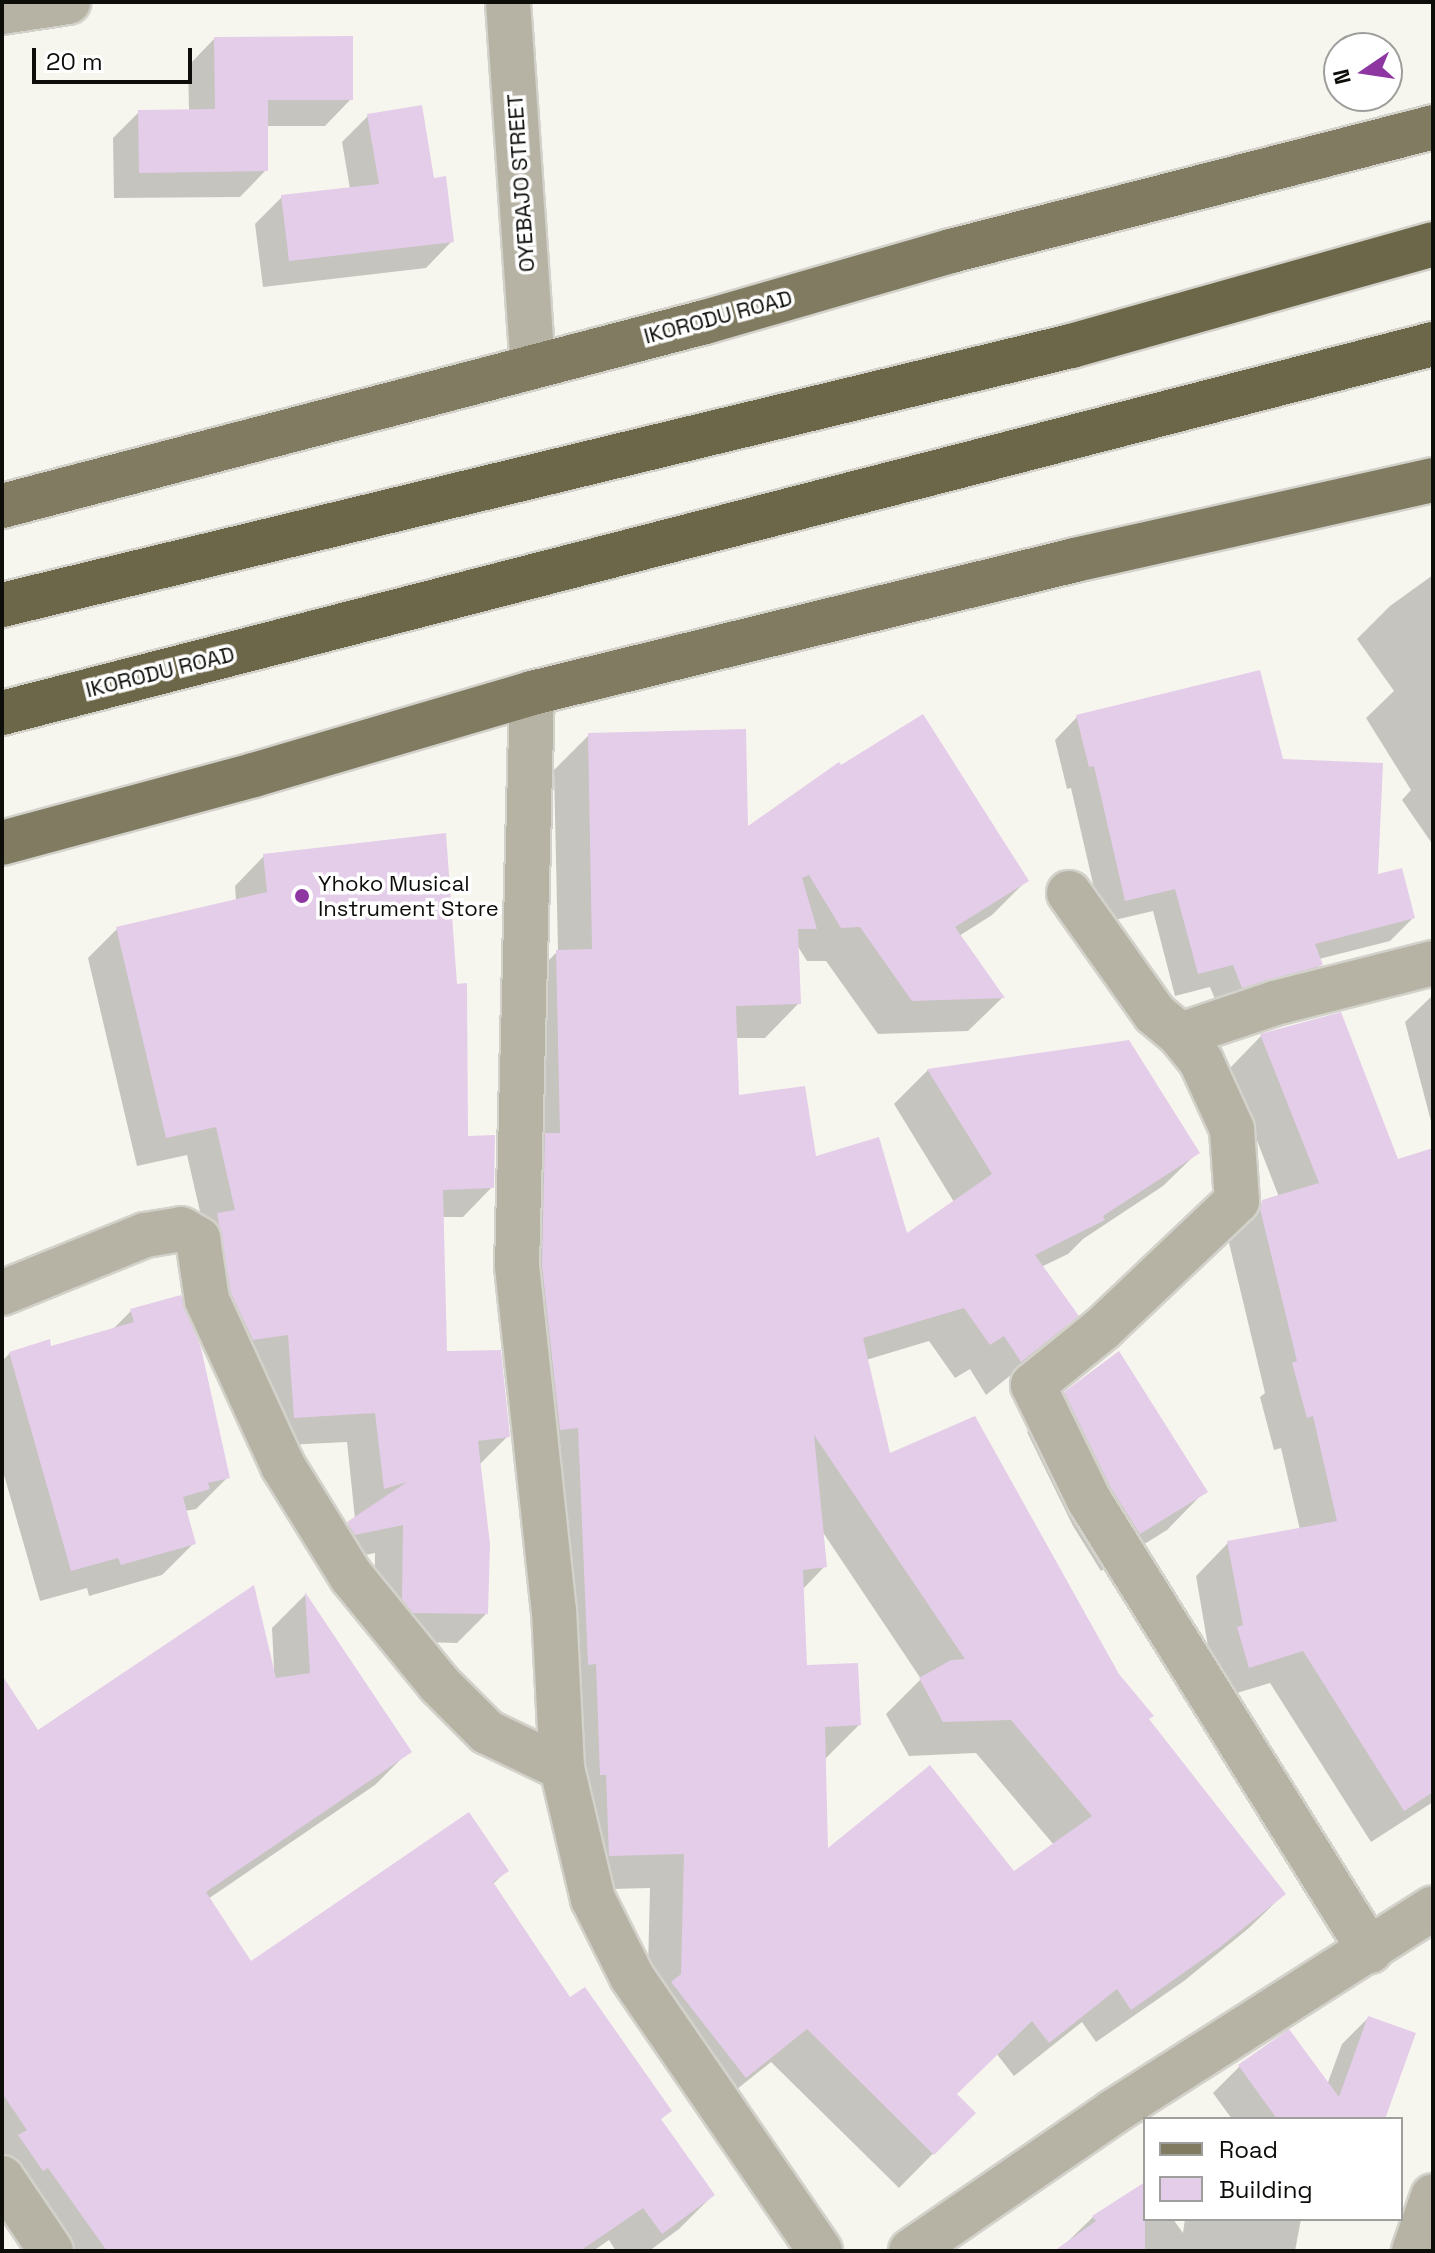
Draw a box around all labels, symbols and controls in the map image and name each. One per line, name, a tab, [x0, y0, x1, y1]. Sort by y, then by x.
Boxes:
scale bar	[36, 32, 196, 82]
north arrow	[1323, 32, 1403, 112]
text: 20 m	[46, 46, 103, 77]
text: N	[1326, 67, 1357, 87]
street label: OYEBAJO STREET	[502, 93, 540, 273]
street label: IKORODU ROAD	[641, 284, 795, 350]
street label: IKORODU ROAD	[83, 641, 237, 703]
place label: Yhoko Musical Instrument Store	[318, 870, 499, 922]
marker: Yhoko Musical Instrument Store	[293, 887, 311, 905]
legend	[1143, 2117, 1403, 2221]
text: Road	[1219, 2134, 1278, 2165]
text: Building	[1219, 2174, 1313, 2205]

